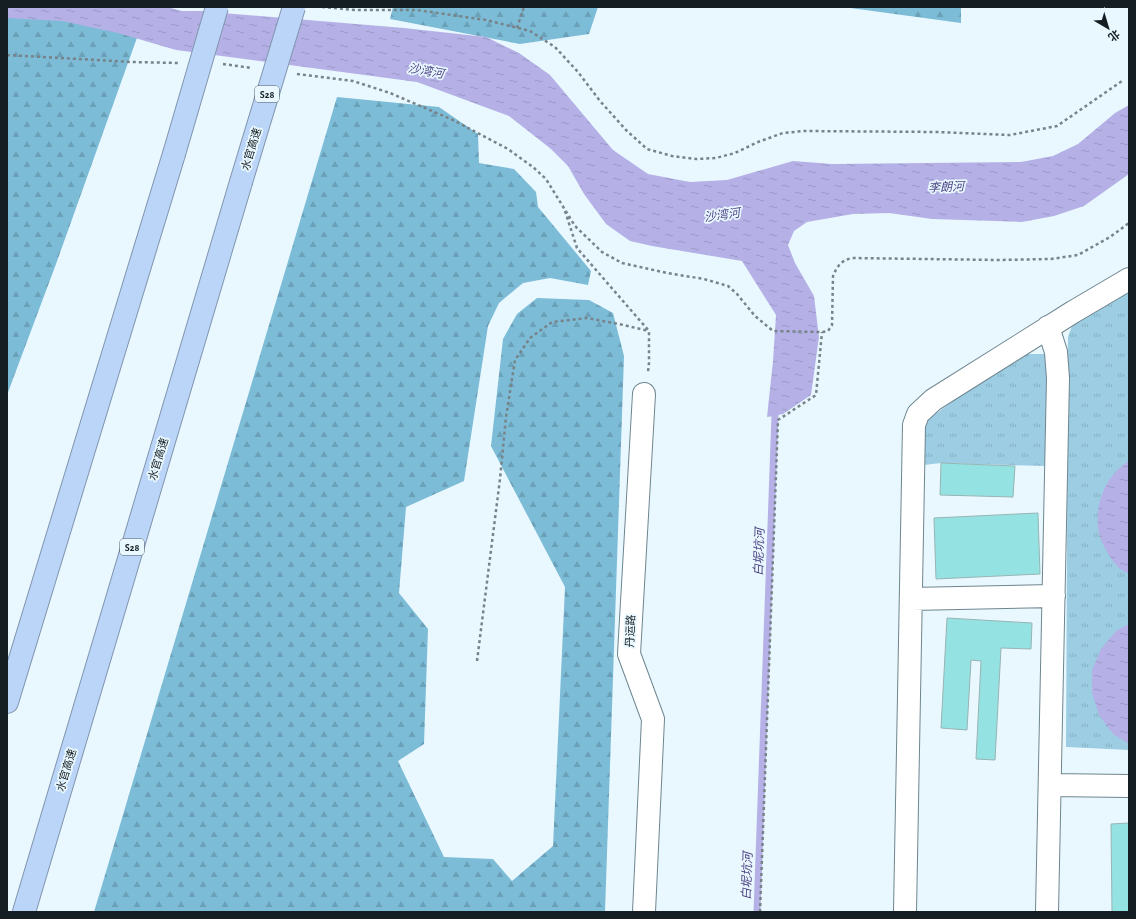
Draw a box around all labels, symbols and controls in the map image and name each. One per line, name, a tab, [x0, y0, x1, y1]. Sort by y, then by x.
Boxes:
north arrow	[1088, 8, 1128, 48]
text: 北	[1106, 28, 1122, 43]
water label: 沙湾河	[407, 61, 447, 80]
road number: S28	[255, 86, 279, 102]
street label: 水官高速	[239, 126, 263, 172]
water label: 李朗河	[928, 179, 966, 194]
water label: 沙湾河	[703, 205, 743, 223]
street label: 水官高速	[146, 436, 170, 482]
water label: 白坭坑河	[751, 526, 766, 576]
road number: S28	[120, 539, 144, 555]
street label: 丹运路	[623, 614, 637, 648]
street label: 水官高速	[54, 747, 78, 793]
water label: 白坭坑河	[739, 850, 754, 900]

